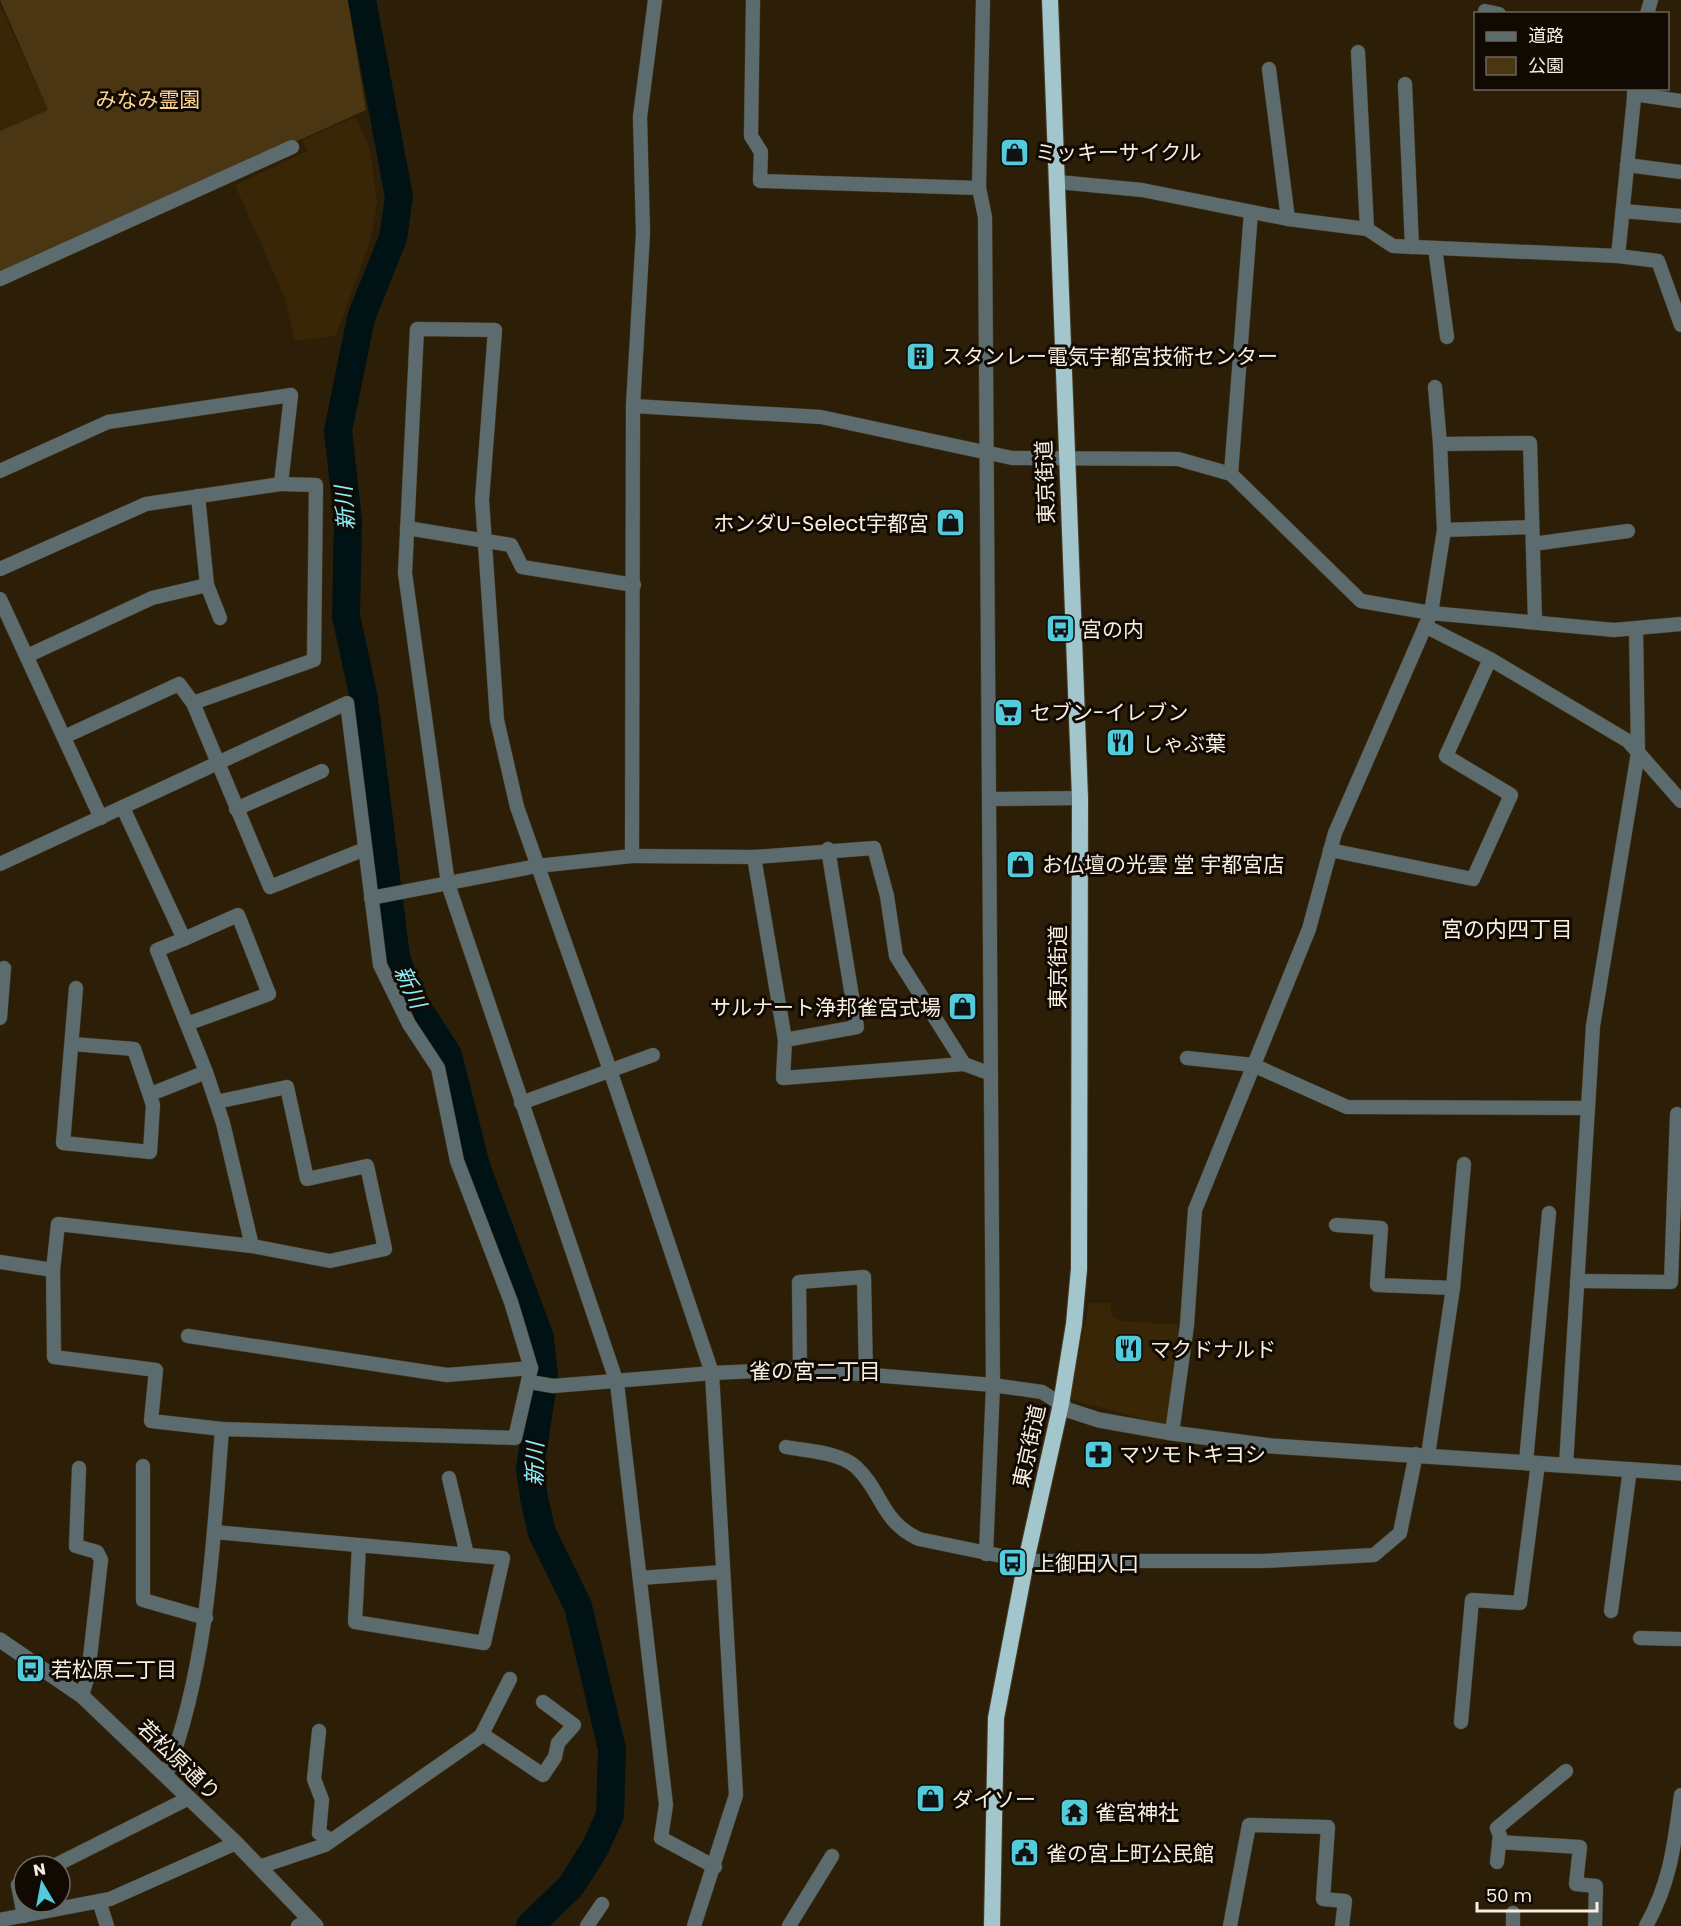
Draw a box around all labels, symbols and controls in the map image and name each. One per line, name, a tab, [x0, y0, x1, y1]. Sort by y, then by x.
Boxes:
legend	[1474, 12, 1669, 90]
text: 道路	[1528, 23, 1564, 48]
text: 公園	[1528, 53, 1564, 78]
park label: みなみ霊園	[96, 85, 201, 114]
shop icon: ミッキーサイクル	[998, 136, 1030, 168]
place label: ミッキーサイクル	[1035, 138, 1202, 167]
building icon: スタンレー電気宇都宮技術センター	[905, 340, 937, 372]
place label: スタンレー電気宇都宮技術センター	[942, 342, 1278, 371]
street label: 東京街道	[1029, 440, 1061, 524]
water label: 新川	[328, 483, 362, 531]
shop icon: ホンダU-Select宇都宮	[934, 507, 966, 539]
place label: ホンダU-Select宇都宮	[713, 509, 929, 538]
bus stop icon: 宮の内	[1044, 613, 1076, 645]
place label: 宮の内	[1081, 615, 1144, 644]
supermarket icon: セブン-イレブン	[993, 696, 1025, 728]
place label: セブン-イレブン	[1030, 698, 1189, 727]
restaurant icon: しゃぶ葉	[1105, 727, 1137, 759]
place label: しゃぶ葉	[1142, 729, 1226, 758]
shop icon: お仏壇の光雲 堂 宇都宮店	[1005, 848, 1037, 880]
place label: お仏壇の光雲 堂 宇都宮店	[1042, 850, 1284, 879]
district label: 宮の内四丁目	[1441, 914, 1573, 945]
street label: 東京街道	[1043, 925, 1072, 1009]
water label: 新川	[387, 961, 434, 1015]
shop icon: サルナート浄邦雀宮式場	[946, 991, 978, 1023]
place label: サルナート浄邦雀宮式場	[710, 993, 941, 1022]
restaurant icon: マクドナルド	[1113, 1333, 1145, 1365]
place label: マクドナルド	[1150, 1335, 1276, 1364]
district label: 雀の宮二丁目	[749, 1356, 881, 1387]
street label: 東京街道	[1006, 1402, 1052, 1490]
pharmacy icon: マツモトキヨシ	[1082, 1438, 1114, 1470]
water label: 新川	[519, 1440, 551, 1486]
place label: マツモトキヨシ	[1119, 1440, 1266, 1469]
bus stop icon: 上御田入口	[997, 1547, 1029, 1579]
place label: 上御田入口	[1034, 1549, 1139, 1578]
bus stop icon: 若松原二丁目	[14, 1653, 46, 1685]
place label: 若松原二丁目	[51, 1655, 177, 1684]
street label: 若松原通り	[131, 1713, 227, 1807]
shop icon: ダイソー	[915, 1783, 947, 1815]
place label: ダイソー	[952, 1785, 1036, 1814]
temple icon: 雀宮神社	[1058, 1796, 1090, 1828]
place label: 雀宮神社	[1095, 1798, 1179, 1827]
public building icon: 雀の宮上町公民館	[1009, 1837, 1041, 1869]
place label: 雀の宮上町公民館	[1046, 1839, 1214, 1868]
north arrow	[12, 1854, 72, 1914]
text: N	[32, 1857, 47, 1882]
scale bar	[1477, 1875, 1597, 1913]
text: 50 m	[1486, 1883, 1532, 1908]

